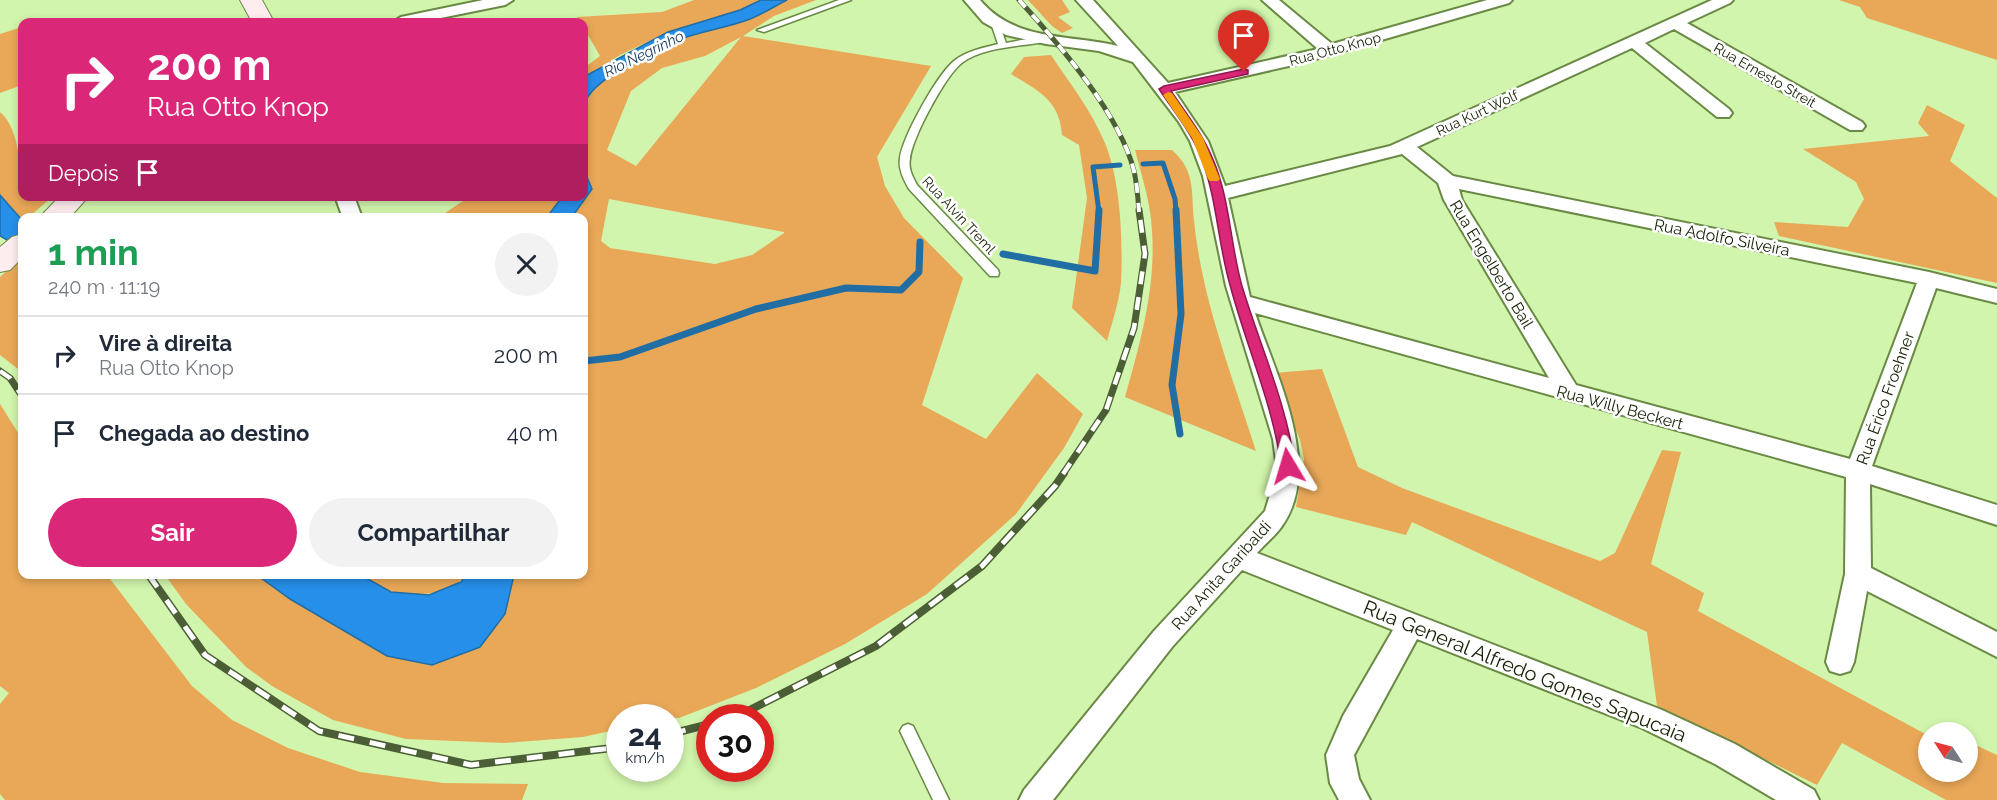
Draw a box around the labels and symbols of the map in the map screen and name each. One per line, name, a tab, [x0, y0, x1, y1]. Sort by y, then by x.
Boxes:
pin	[1218, 10, 1269, 72]
water label: Rio Negrinho	[601, 27, 687, 81]
street label: Rua Otto Knop	[1287, 29, 1383, 69]
street label: Rua Ernesto Streit	[1711, 39, 1819, 111]
street label: Rua Kurt Wolf	[1433, 86, 1522, 139]
street label: Rua Alvin Treml	[919, 173, 999, 257]
street label: Rua Engelberto Bail	[1446, 197, 1538, 332]
street label: Rua Adolfo Silveira	[1652, 215, 1791, 260]
street label: Rua Érico Froehner	[1852, 328, 1919, 467]
street label: Rua Willy Beckert	[1554, 381, 1686, 434]
position arrow	[1256, 434, 1320, 498]
street label: Rua Anita Garibaldi	[1168, 517, 1275, 634]
street label: Rua General Alfredo Gomes Sapucaia	[1360, 595, 1690, 747]
speed limit sign: 30	[696, 704, 774, 782]
north arrow	[1918, 722, 1978, 782]

